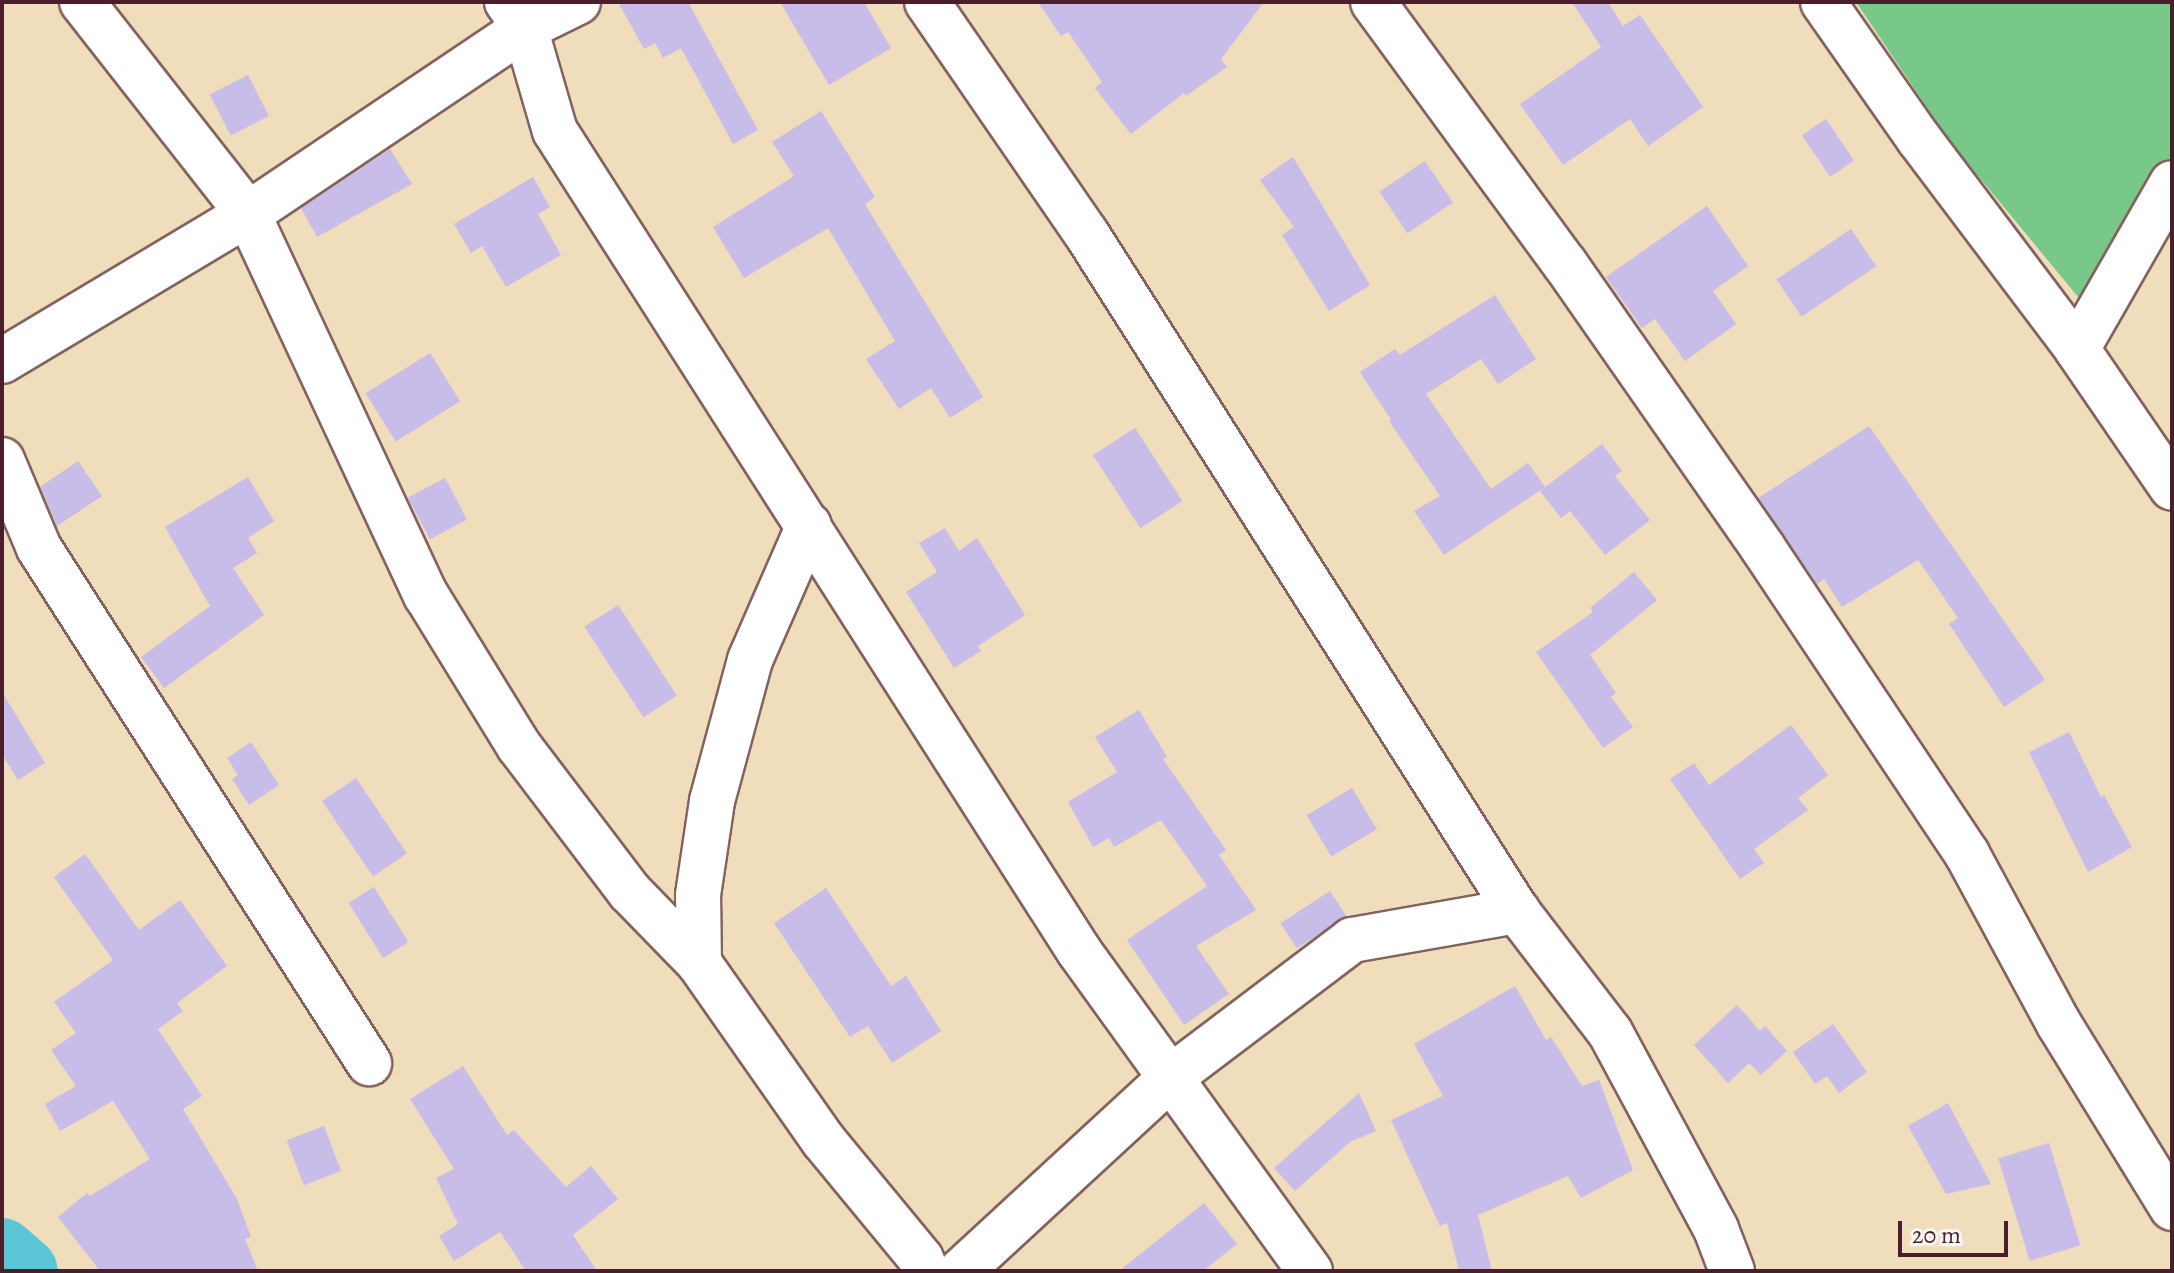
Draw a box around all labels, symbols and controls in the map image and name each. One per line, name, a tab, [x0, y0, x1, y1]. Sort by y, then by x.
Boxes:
scale bar	[1902, 1205, 2012, 1255]
text: 20 m	[1912, 1219, 1961, 1251]

